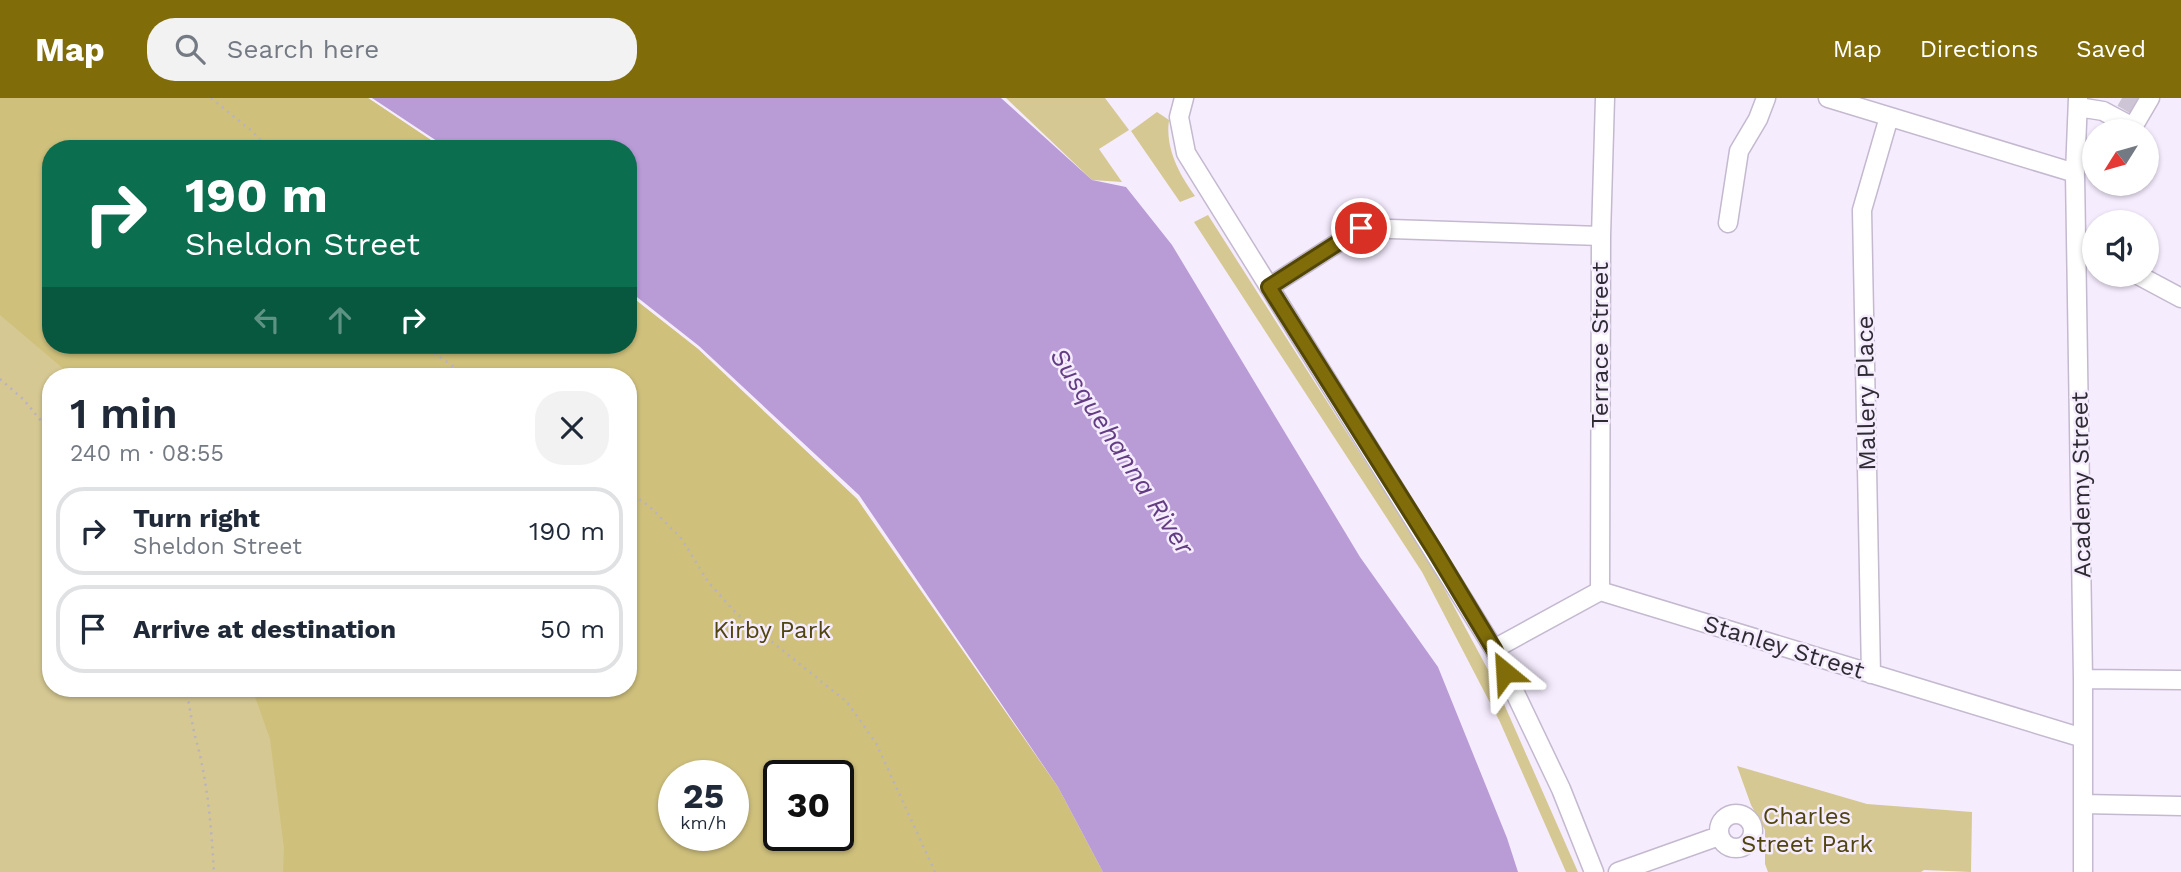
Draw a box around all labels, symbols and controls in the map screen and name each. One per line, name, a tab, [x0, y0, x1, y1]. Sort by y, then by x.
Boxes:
search box	[147, 18, 637, 81]
text: Map	[35, 30, 105, 69]
icon: search	[171, 30, 209, 68]
text: Search here	[227, 34, 379, 64]
text: Map	[1833, 35, 1882, 63]
text: Directions	[1920, 35, 2038, 63]
text: Saved	[2076, 35, 2146, 63]
north arrow	[2082, 119, 2160, 196]
map controls	[2082, 119, 2159, 287]
text: 190 m	[185, 166, 328, 224]
icon: right	[70, 168, 161, 259]
pin	[1331, 198, 1391, 258]
icon: arrive	[1342, 209, 1380, 247]
button: sound	[2082, 210, 2159, 287]
text: Sheldon Street	[185, 225, 420, 263]
street label: Terrace Street	[1586, 262, 1614, 428]
icon: left	[248, 301, 286, 339]
icon: ahead	[321, 301, 359, 339]
icon: right	[394, 301, 432, 339]
street label: Mallery Place	[1851, 315, 1881, 471]
water label: Susquehanna River	[1044, 342, 1201, 561]
text: 1 min	[70, 389, 178, 438]
button: close	[535, 391, 609, 465]
street label: Academy Street	[2065, 392, 2097, 578]
text: 240 m · 08:55	[70, 440, 224, 467]
text: Turn right	[133, 503, 260, 533]
icon: right	[74, 512, 112, 550]
text: 190 m	[529, 516, 605, 546]
text: Sheldon Street	[133, 533, 302, 560]
street label: Stanley Street	[1700, 609, 1868, 685]
icon: arrive	[74, 610, 112, 648]
text: Arrive at destination	[133, 614, 396, 644]
text: 50 m	[540, 614, 605, 644]
park label: Kirby Park	[713, 616, 831, 644]
position arrow	[1468, 635, 1542, 709]
speed limit sign: 30	[763, 760, 854, 851]
text: 25	[683, 775, 724, 817]
park label: Charles Street Park	[1741, 802, 1873, 858]
text: km/h	[680, 812, 727, 833]

